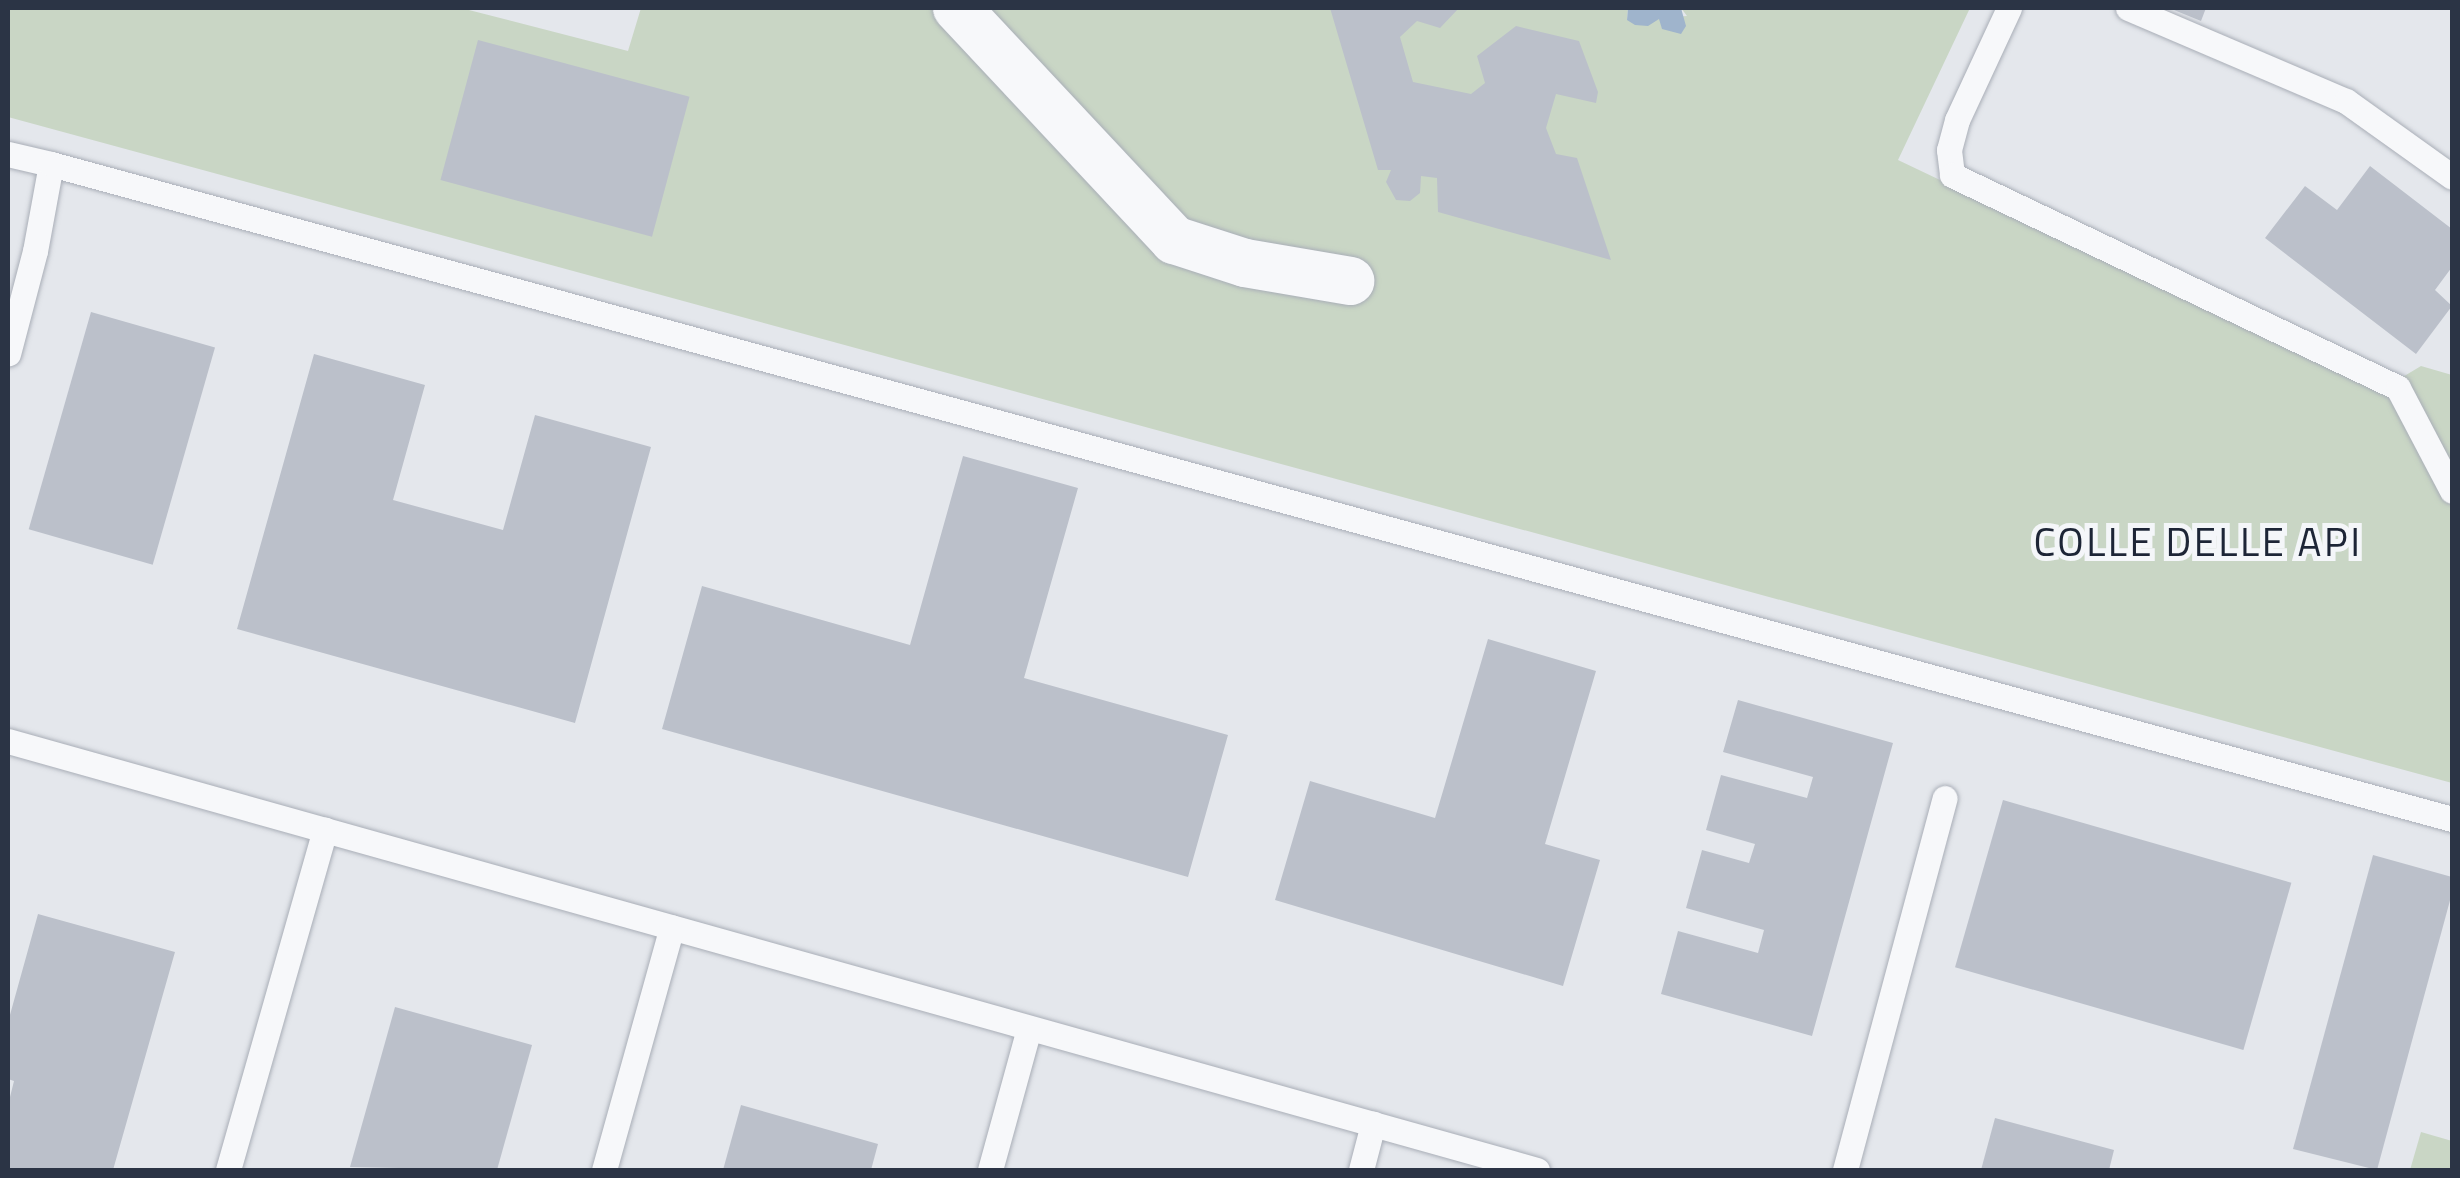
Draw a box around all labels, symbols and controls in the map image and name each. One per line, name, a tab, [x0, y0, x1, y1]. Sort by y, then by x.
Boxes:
district label: COLLE DELLE API	[2033, 518, 2363, 566]

